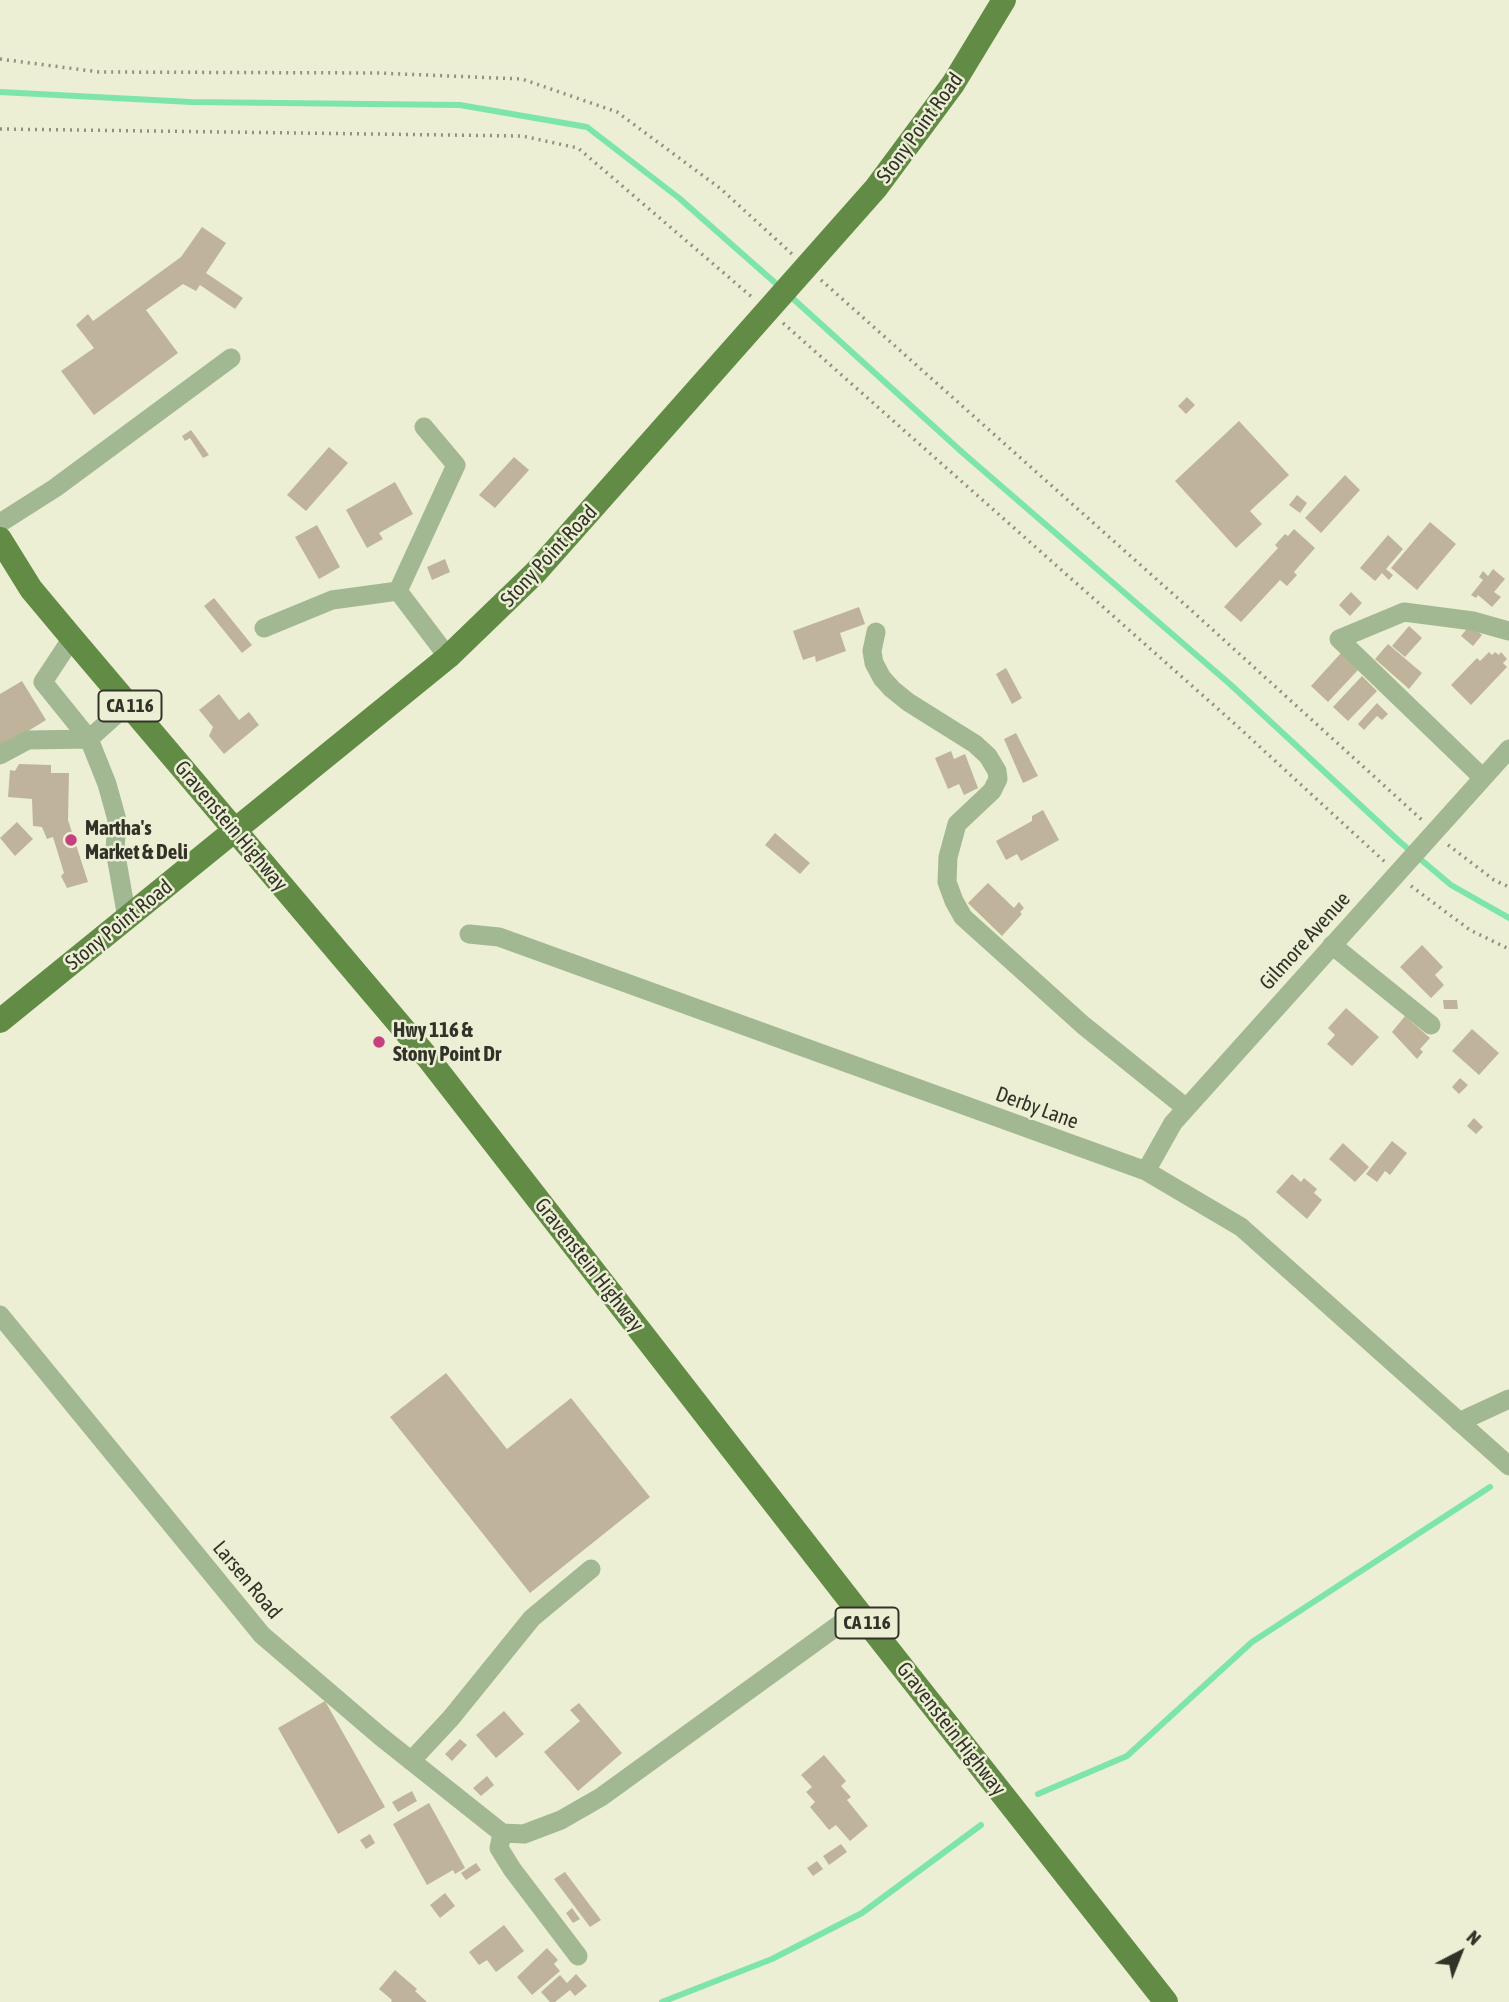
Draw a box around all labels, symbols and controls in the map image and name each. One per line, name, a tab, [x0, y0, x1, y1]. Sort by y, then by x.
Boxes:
street label: Stony Point Road	[872, 68, 968, 188]
street label: Stony Point Road	[495, 500, 603, 612]
road number: CA 116	[99, 691, 162, 722]
street label: Gravenstein Highway	[169, 756, 293, 896]
place label: Martha's Market & Deli	[85, 815, 188, 865]
marker: Martha's Market & Deli	[63, 832, 79, 848]
street label: Stony Point Road	[60, 874, 178, 976]
street label: Gilmore Avenue	[1254, 887, 1356, 995]
place label: Hwy 116 & Stony Point Dr	[393, 1017, 501, 1067]
marker: Hwy 116 & Stony Point Dr	[371, 1034, 387, 1050]
street label: Derby Lane	[992, 1081, 1082, 1135]
street label: Gravenstein Highway	[529, 1193, 649, 1337]
street label: Larsen Road	[207, 1536, 287, 1624]
road number: CA 116	[836, 1608, 898, 1638]
street label: Gravenstein Highway	[891, 1657, 1011, 1801]
north arrow	[1425, 1918, 1495, 1988]
text: N	[1463, 1925, 1486, 1949]

